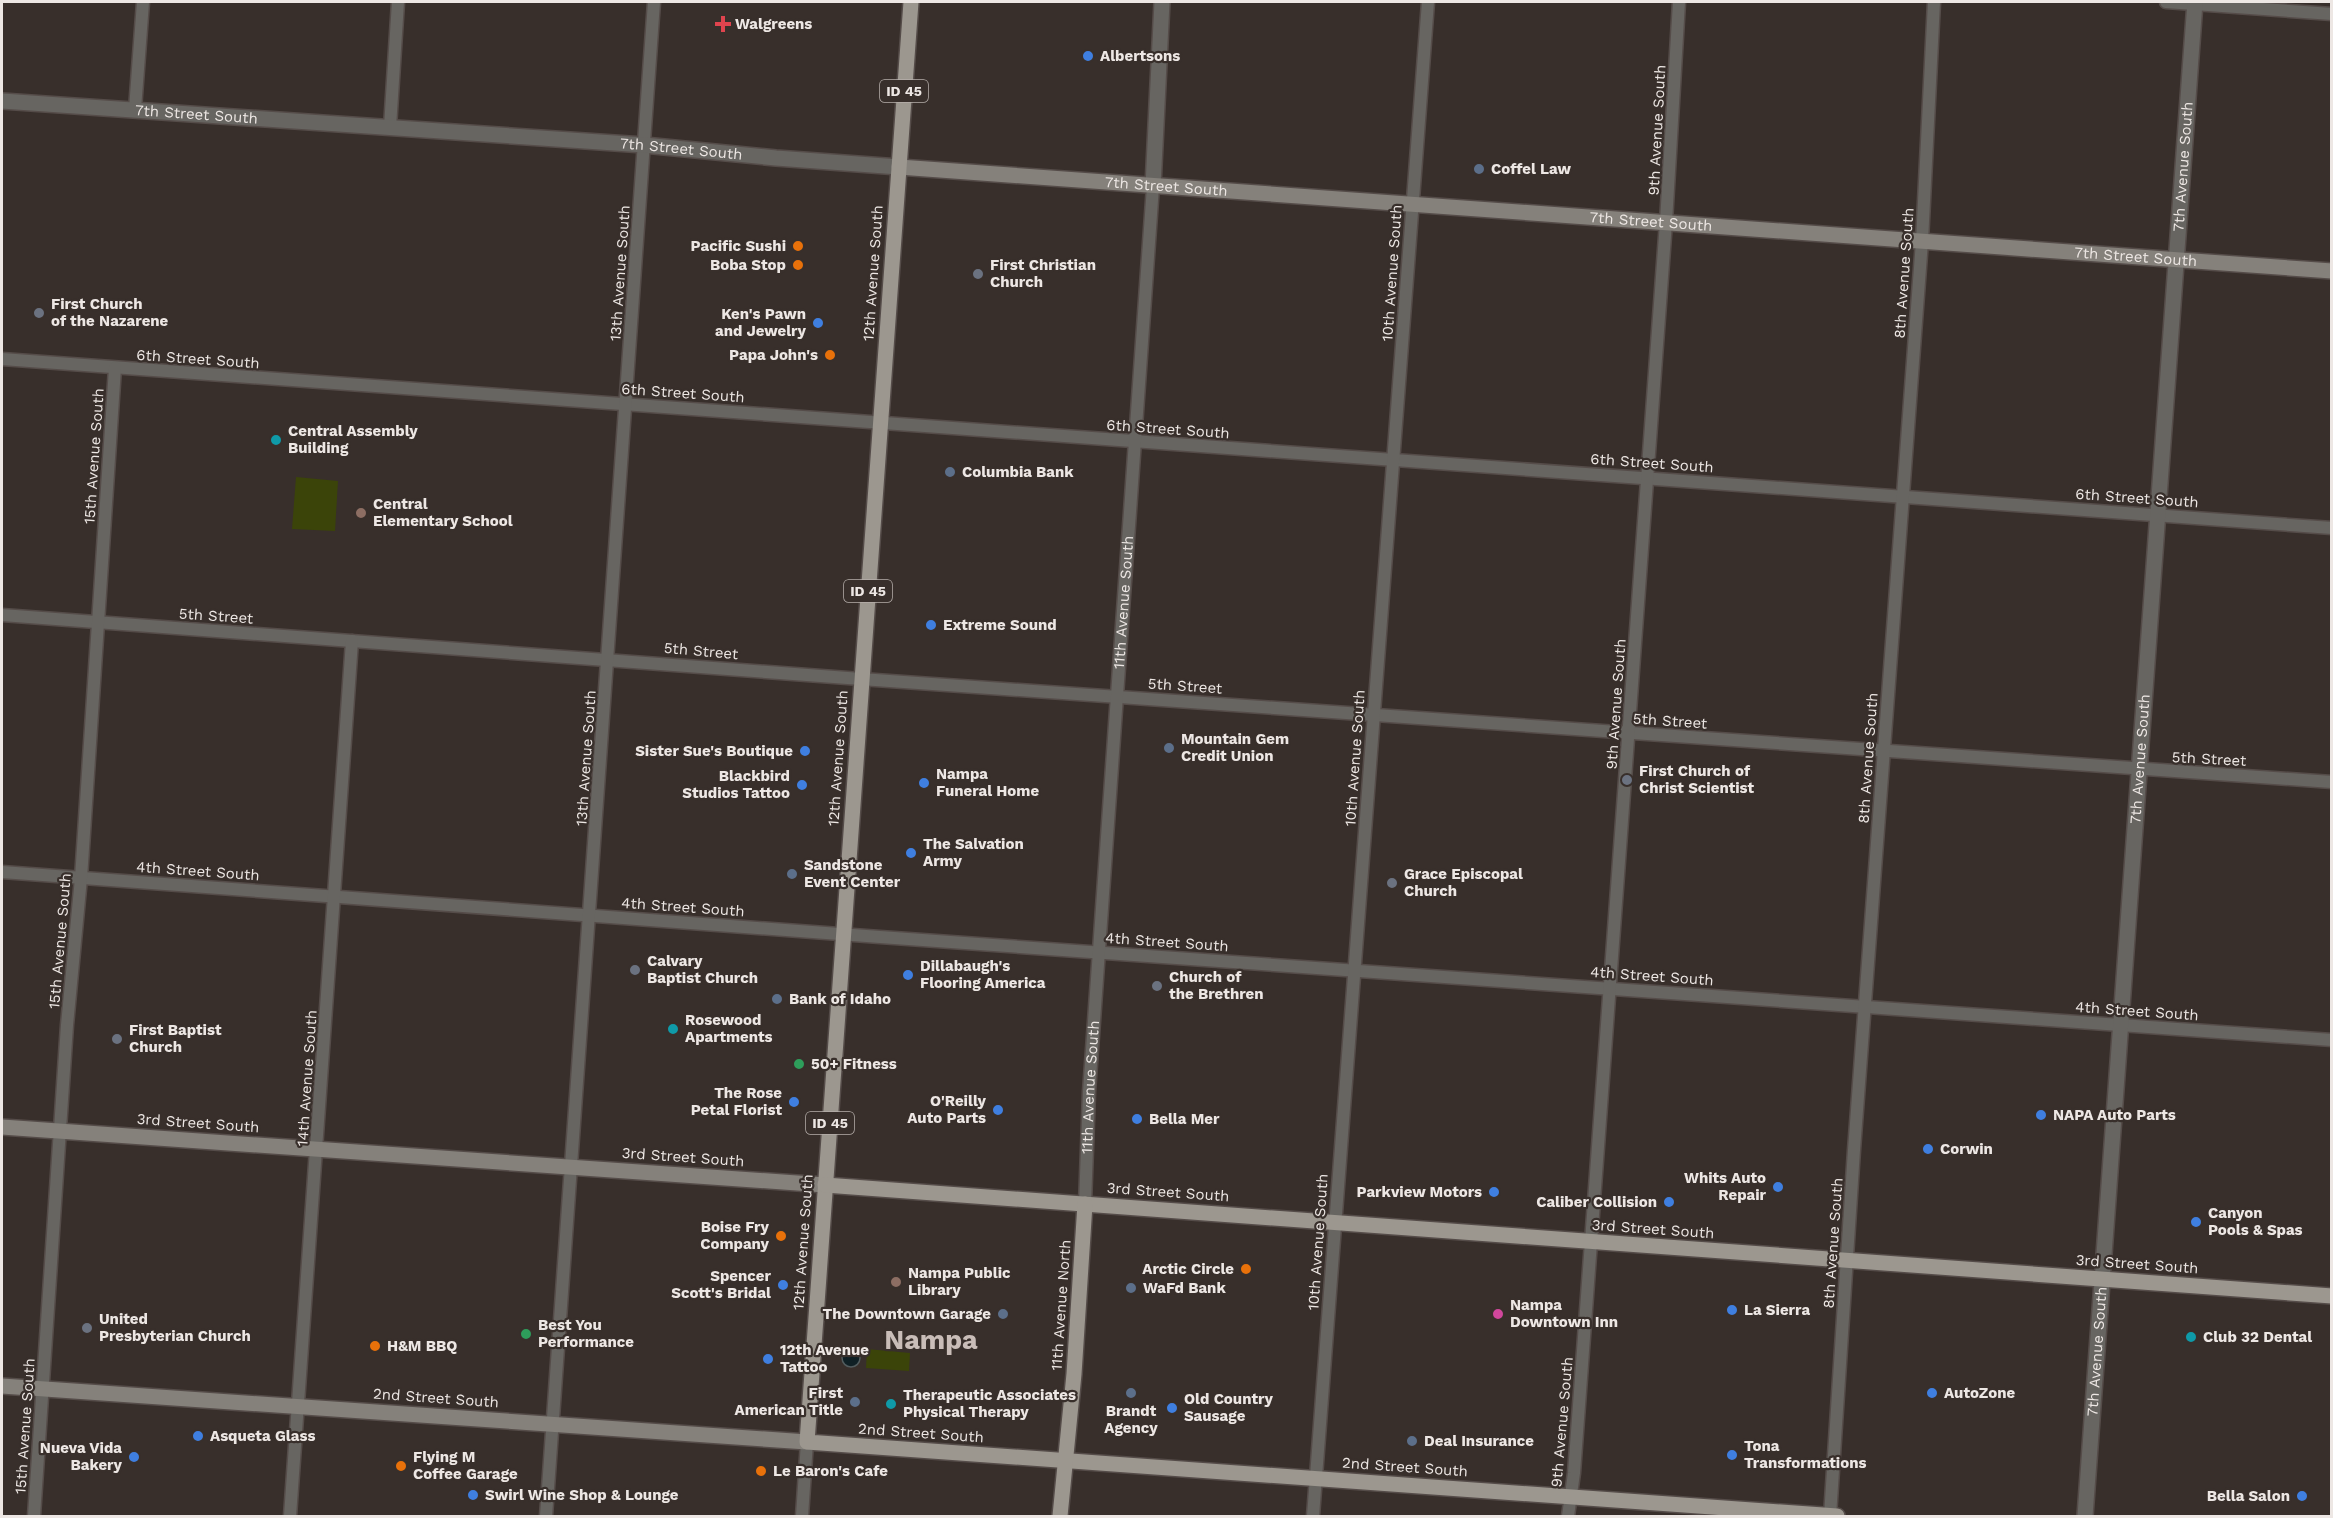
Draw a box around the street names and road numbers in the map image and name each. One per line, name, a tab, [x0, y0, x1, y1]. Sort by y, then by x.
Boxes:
street label: 9th Avenue South	[1645, 64, 1669, 196]
road number: ID 45	[880, 80, 928, 102]
street label: 7th Street South	[135, 101, 258, 128]
street label: 7th Avenue South	[2169, 101, 2197, 232]
street label: 7th Street South	[619, 134, 743, 164]
street label: 7th Street South	[1104, 173, 1228, 200]
street label: 13th Avenue South	[606, 204, 634, 342]
street label: 12th Avenue South	[859, 204, 887, 342]
street label: 10th Avenue South	[1378, 204, 1406, 342]
street label: 8th Avenue South	[1890, 207, 1918, 339]
street label: 7th Street South	[1589, 208, 1713, 235]
street label: 7th Street South	[2074, 243, 2198, 270]
street label: 6th Street South	[136, 346, 260, 372]
street label: 6th Street South	[621, 380, 745, 406]
street label: 15th Avenue South	[80, 387, 108, 525]
street label: 6th Street South	[1106, 416, 1230, 442]
street label: 6th Street South	[1590, 450, 1714, 476]
street label: 6th Street South	[2075, 485, 2199, 511]
street label: 11th Avenue South	[1110, 535, 1137, 670]
road number: ID 45	[844, 580, 892, 602]
street label: 5th Street	[178, 604, 255, 628]
street label: 9th Avenue South	[1602, 638, 1630, 770]
street label: 5th Street	[663, 639, 740, 663]
street label: 5th Street	[1147, 674, 1224, 698]
street label: 13th Avenue South	[572, 689, 600, 827]
street label: 12th Avenue South	[824, 689, 852, 827]
street label: 10th Avenue South	[1341, 689, 1369, 827]
street label: 8th Avenue South	[1854, 692, 1882, 824]
street label: 7th Avenue South	[2126, 693, 2154, 825]
street label: 5th Street	[1632, 709, 1709, 733]
street label: 5th Street	[2171, 748, 2247, 770]
street label: 4th Street South	[136, 858, 260, 884]
street label: 15th Avenue South	[45, 872, 75, 1010]
street label: 4th Street South	[621, 894, 745, 920]
street label: 4th Street South	[1105, 929, 1229, 955]
street label: 4th Street South	[1590, 963, 1714, 989]
street label: 4th Street South	[2075, 998, 2199, 1024]
street label: 14th Avenue South	[293, 1009, 321, 1147]
street label: 11th Avenue South	[1078, 1020, 1103, 1154]
street label: 3rd Street South	[136, 1110, 260, 1136]
road number: ID 45	[806, 1112, 854, 1134]
street label: 3rd Street South	[621, 1144, 745, 1170]
street label: 12th Avenue South	[789, 1173, 817, 1311]
street label: 10th Avenue South	[1304, 1173, 1332, 1311]
street label: 8th Avenue South	[1819, 1177, 1847, 1309]
street label: 3rd Street South	[1106, 1179, 1230, 1205]
street label: 3rd Street South	[1591, 1216, 1715, 1242]
street label: 11th Avenue North	[1047, 1239, 1075, 1371]
street label: 3rd Street South	[2075, 1251, 2199, 1277]
street label: 7th Avenue South	[2083, 1286, 2111, 1417]
street label: 9th Avenue South	[1547, 1356, 1577, 1488]
street label: 15th Avenue South	[11, 1357, 39, 1495]
street label: 2nd Street South	[372, 1385, 500, 1411]
street label: 2nd Street South	[857, 1420, 985, 1446]
street label: 2nd Street South	[1341, 1454, 1469, 1480]

